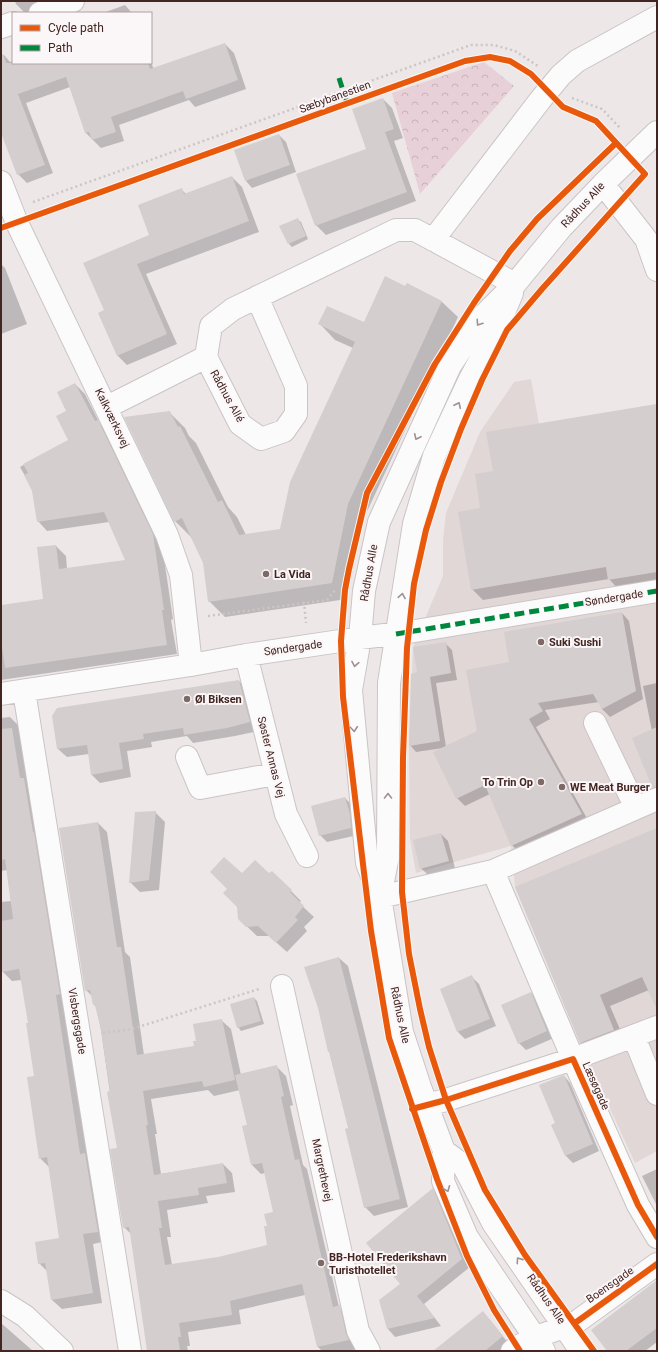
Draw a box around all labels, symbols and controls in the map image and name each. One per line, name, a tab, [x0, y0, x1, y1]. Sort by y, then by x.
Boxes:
legend	[12, 12, 152, 64]
text: Cycle path	[48, 21, 104, 35]
text: Path	[48, 41, 73, 55]
street label: Sæbybanestien	[298, 78, 372, 116]
street label: Rådhus Alle	[559, 179, 608, 231]
one-way arrow	[476, 318, 483, 325]
street label: Rådhus Allé	[207, 368, 247, 425]
street label: Kalkværksvej	[92, 386, 132, 450]
one-way arrow	[453, 402, 461, 409]
one-way arrow	[414, 432, 422, 440]
street label: Rådhus Alle	[358, 543, 380, 603]
place label: La Vida	[274, 568, 311, 581]
marker: La Vida	[261, 569, 271, 579]
street label: Søndergade	[584, 587, 644, 609]
one-way arrow	[397, 593, 406, 599]
place label: Suki Sushi	[549, 636, 601, 649]
street label: Søndergade	[263, 637, 323, 659]
marker: Suki Sushi	[536, 637, 546, 647]
one-way arrow	[352, 661, 360, 667]
place label: Øl Biksen	[195, 693, 242, 706]
marker: Øl Biksen	[182, 694, 192, 704]
street label: Søster Annas Vej	[255, 715, 287, 799]
one-way arrow	[350, 726, 359, 732]
place label: To Trin Op	[482, 776, 533, 789]
marker: To Trin Op	[536, 777, 546, 787]
place label: WE Meat Burger	[570, 781, 650, 794]
marker: WE Meat Burger	[557, 782, 567, 792]
one-way arrow	[384, 793, 392, 799]
street label: Rådhus Alle	[388, 985, 412, 1045]
street label: Visbergsgade	[65, 987, 89, 1055]
street label: Læsøgade	[580, 1060, 612, 1112]
street label: Margrethevej	[309, 1137, 335, 1203]
one-way arrow	[442, 1185, 450, 1192]
place label: BB-Hotel Frederikshavn Turisthotellet	[329, 1251, 447, 1277]
one-way arrow	[516, 1257, 524, 1264]
marker: BB-Hotel Frederikshavn Turisthotellet	[316, 1258, 326, 1268]
street label: Boensgade	[584, 1264, 636, 1306]
street label: Rådhus Alle	[524, 1272, 568, 1327]

